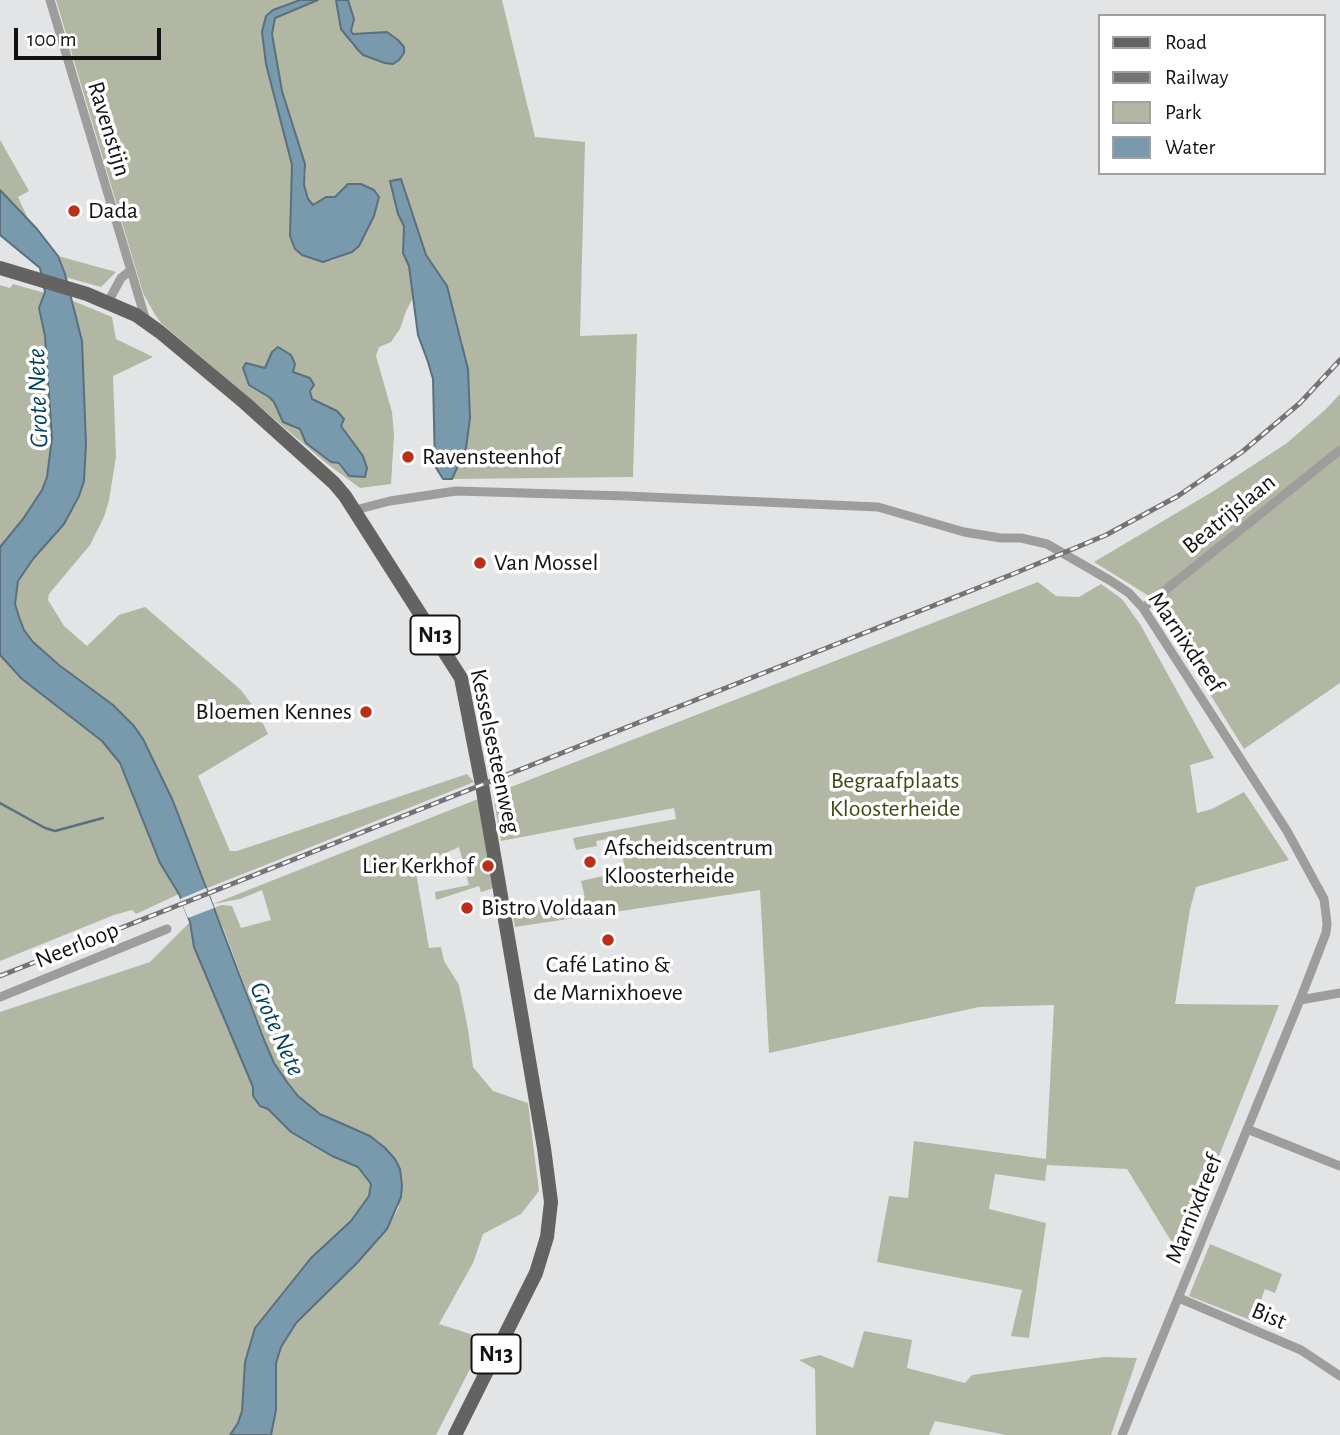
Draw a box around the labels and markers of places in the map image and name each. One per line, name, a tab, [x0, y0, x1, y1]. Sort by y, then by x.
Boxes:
place label: Dada	[88, 197, 138, 225]
marker: Dada	[66, 203, 82, 219]
place label: Ravensteenhof	[422, 443, 561, 471]
marker: Ravensteenhof	[400, 449, 416, 465]
place label: Van Mossel	[494, 549, 598, 577]
marker: Van Mossel	[472, 555, 488, 571]
place label: Bloemen Kennes	[196, 698, 352, 726]
marker: Bloemen Kennes	[358, 704, 374, 720]
place label: Afscheidscentrum Kloosterheide	[604, 834, 773, 890]
place label: Lier Kerkhof	[362, 852, 474, 880]
marker: Afscheidscentrum Kloosterheide	[582, 854, 598, 870]
marker: Lier Kerkhof	[480, 858, 496, 874]
place label: Bistro Voldaan	[481, 894, 617, 922]
marker: Bistro Voldaan	[459, 900, 475, 916]
marker: Café Latino & de Marnixhoeve	[600, 932, 616, 948]
place label: Café Latino & de Marnixhoeve	[533, 951, 683, 1007]

